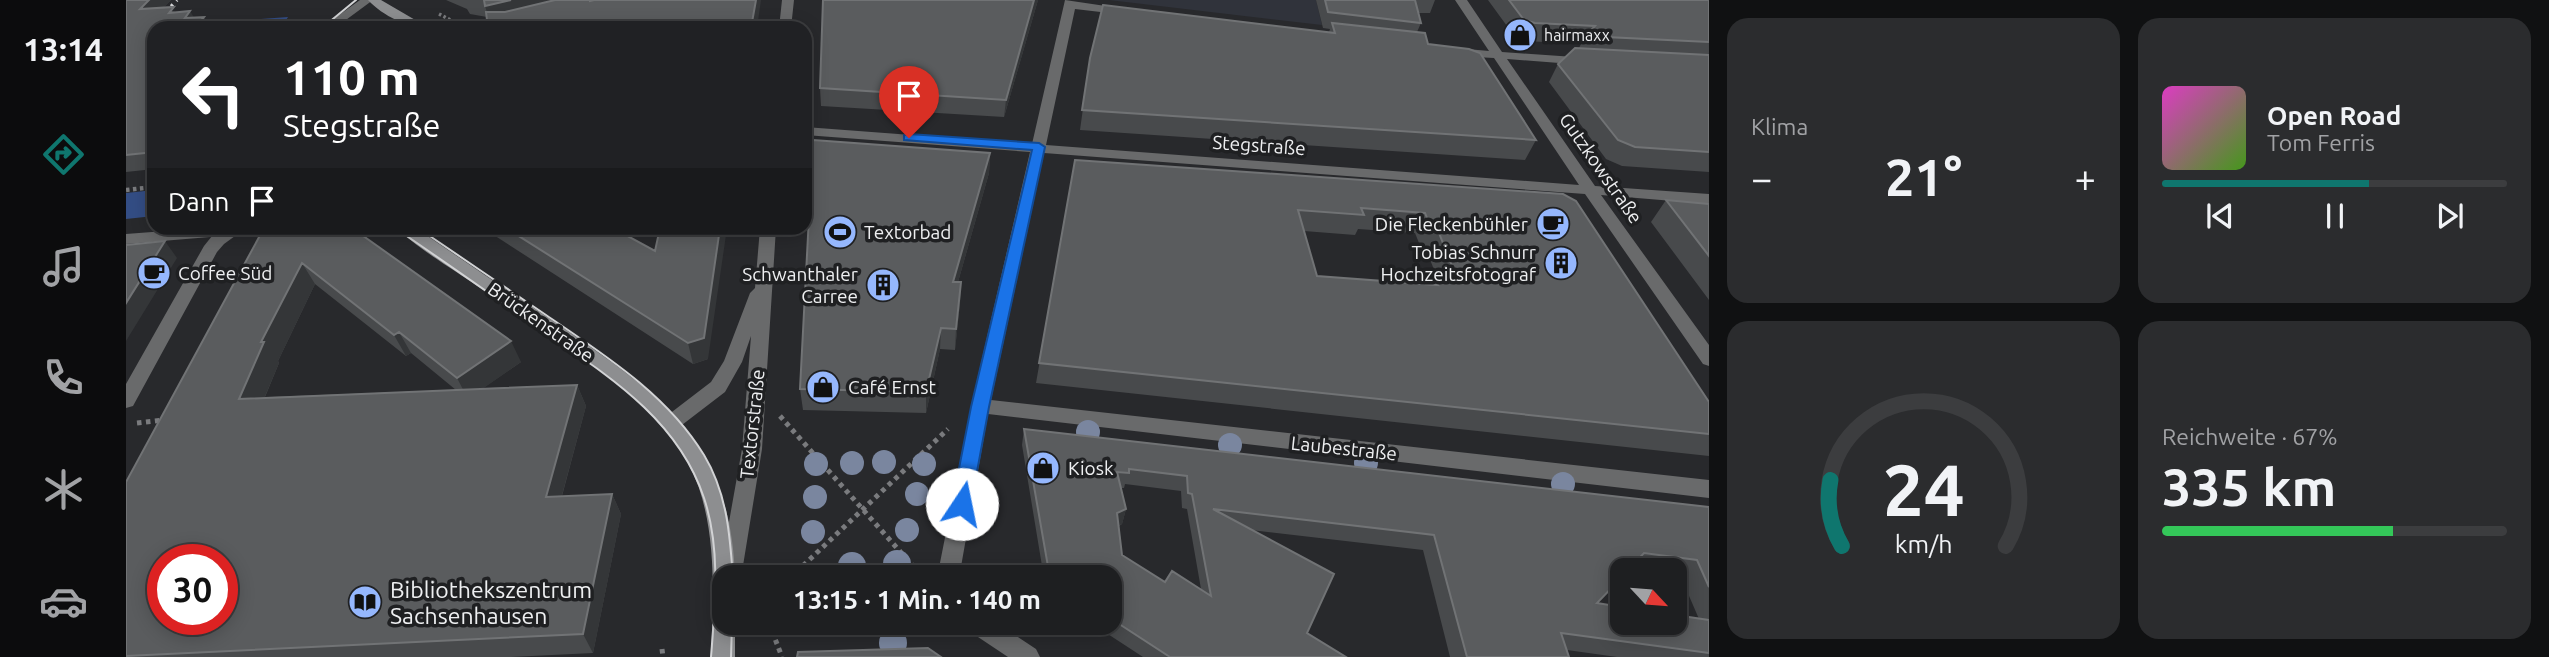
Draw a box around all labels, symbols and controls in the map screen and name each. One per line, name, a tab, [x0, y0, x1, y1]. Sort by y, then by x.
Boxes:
shop icon: hairmaxx	[1501, 16, 1539, 54]
place label: hairmaxx	[1544, 26, 1610, 44]
text: 13:14	[23, 31, 103, 67]
icon: left	[168, 49, 259, 140]
text: 110 m	[283, 49, 420, 104]
pin	[879, 66, 939, 138]
icon: arrive	[890, 77, 928, 115]
text: Open Road	[2267, 101, 2401, 130]
text: Stegstraße	[283, 107, 440, 143]
street label: Gutzkowstraße	[1555, 109, 1647, 227]
text: Klima	[1751, 114, 1808, 139]
icon: directions	[39, 130, 88, 179]
text: Tom Ferris	[2267, 130, 2375, 155]
street label: Stegstraße	[1212, 131, 1306, 159]
text: 21°	[1885, 148, 1962, 206]
text: −	[1751, 157, 1772, 199]
text: +	[2075, 157, 2096, 199]
icon: arrive	[243, 182, 281, 220]
text: Dann	[168, 187, 229, 216]
icon: previous	[2201, 197, 2239, 235]
icon: pause	[2316, 197, 2354, 235]
icon: next	[2431, 197, 2469, 235]
cafe icon: Die Fleckenbühler	[1534, 205, 1572, 243]
sports icon: Textorbad	[821, 213, 859, 251]
place label: Die Fleckenbühler	[1375, 213, 1528, 235]
place label: Textorbad	[864, 221, 951, 243]
place label: Tobias Schnurr Hochzeitsfotograf	[1381, 241, 1537, 285]
icon: music	[39, 242, 88, 291]
building icon: Tobias Schnurr Hochzeitsfotograf	[1542, 244, 1580, 282]
cafe icon: Coffee Süd	[135, 254, 173, 292]
place label: Coffee Süd	[178, 262, 272, 284]
place label: Schwanthaler Carree	[742, 263, 858, 307]
building icon: Schwanthaler Carree	[864, 266, 902, 304]
street label: Brückenstraße	[484, 277, 598, 367]
icon: phone	[39, 353, 88, 402]
street label: Textorstraße	[735, 368, 769, 480]
shop icon: Café Ernst	[804, 368, 842, 406]
place label: Café Ernst	[848, 376, 936, 398]
text: Reichweite · 67%	[2162, 424, 2338, 449]
street label: Laubestraße	[1290, 431, 1398, 465]
text: 24	[1882, 448, 1965, 530]
shop icon: Kiosk	[1024, 449, 1062, 487]
place label: Kiosk	[1068, 457, 1114, 479]
text: 335 km	[2162, 458, 2336, 516]
icon: climate	[39, 465, 88, 514]
position arrow	[925, 467, 999, 541]
text: km/h	[1895, 530, 1952, 558]
speed limit sign: 30	[147, 544, 238, 635]
north arrow	[1610, 558, 1687, 635]
map controls	[1610, 558, 1687, 635]
icon: car	[39, 577, 88, 626]
place label: Bibliothekszentrum Sachsenhausen	[390, 577, 592, 628]
library icon: Bibliothekszentrum Sachsenhausen	[346, 583, 384, 621]
text: 13:15 · 1 Min. · 140 m	[793, 585, 1041, 614]

